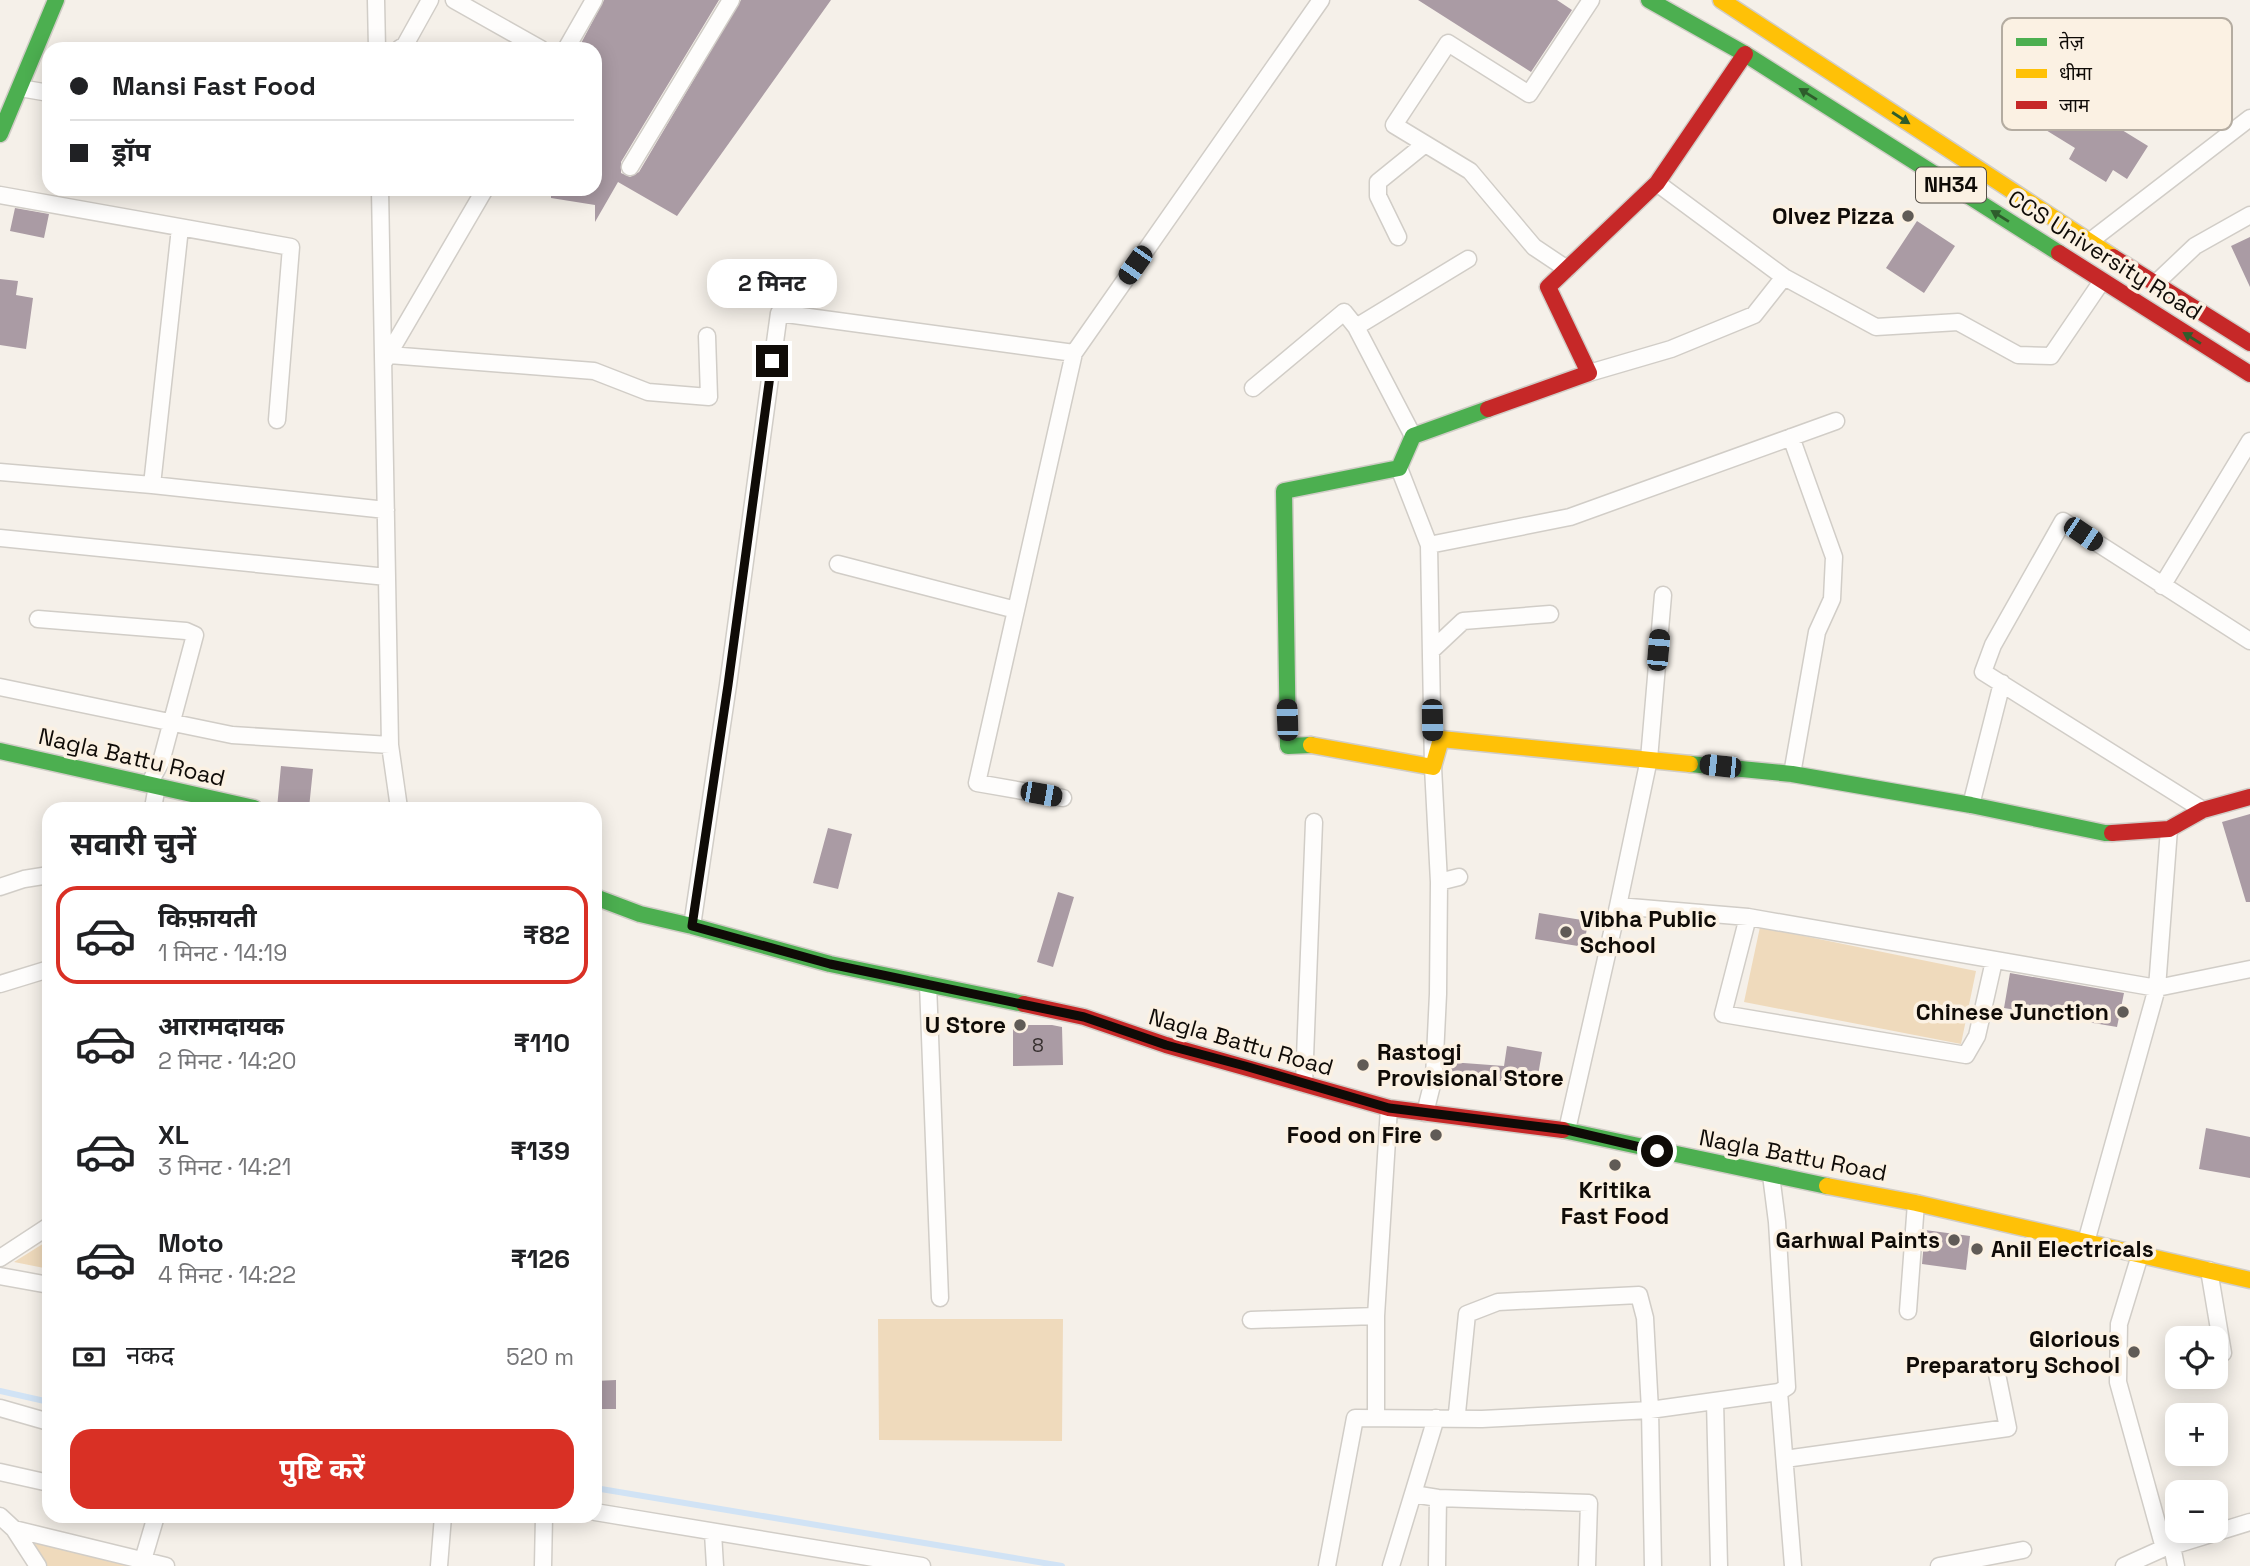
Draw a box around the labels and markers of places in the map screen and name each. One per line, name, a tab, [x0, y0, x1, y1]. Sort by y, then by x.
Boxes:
place label: Olvez Pizza	[1772, 201, 1894, 231]
marker: Olvez Pizza	[1900, 208, 1916, 224]
place label: Vibha Public School	[1580, 904, 1717, 960]
marker: Vibha Public School	[1558, 924, 1574, 940]
place label: Chinese Junction	[1916, 997, 2109, 1027]
marker: Chinese Junction	[2115, 1004, 2131, 1020]
place label: U Store	[925, 1010, 1006, 1040]
marker: U Store	[1012, 1017, 1028, 1033]
place label: Rastogi Provisional Store	[1377, 1037, 1564, 1093]
marker: Rastogi Provisional Store	[1355, 1057, 1371, 1073]
place label: Food on Fire	[1287, 1120, 1422, 1150]
marker: Food on Fire	[1428, 1127, 1444, 1143]
marker: Kritika Fast Food	[1607, 1157, 1623, 1173]
place label: Kritika Fast Food	[1561, 1175, 1669, 1231]
place label: Garhwal Paints	[1775, 1225, 1940, 1255]
marker: Garhwal Paints	[1946, 1232, 1962, 1248]
place label: Anil Electricals	[1991, 1234, 2154, 1264]
marker: Anil Electricals	[1969, 1241, 1985, 1257]
place label: Glorious Preparatory School	[1906, 1324, 2120, 1380]
marker: Glorious Preparatory School	[2126, 1344, 2142, 1360]

